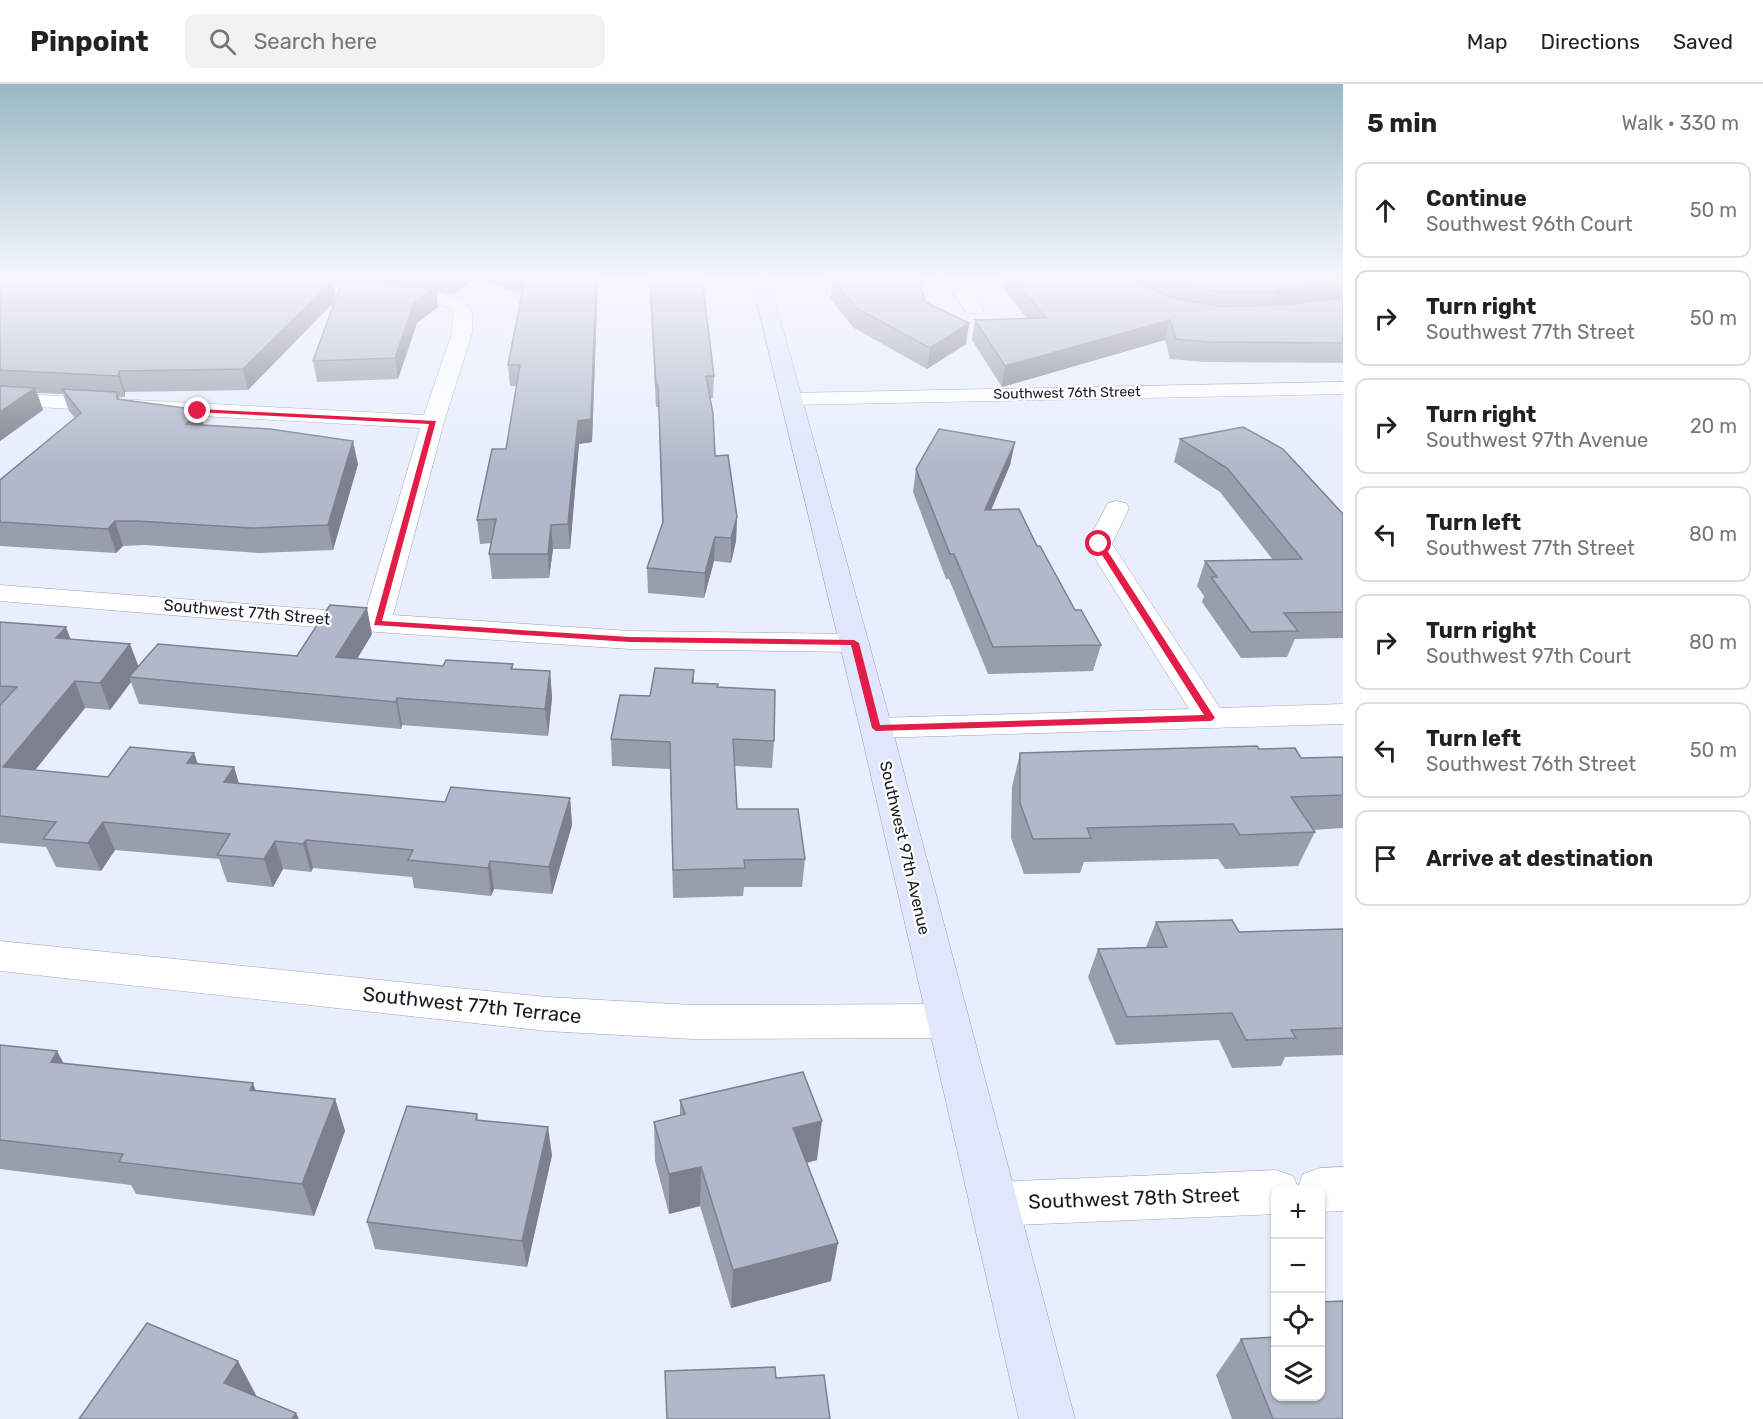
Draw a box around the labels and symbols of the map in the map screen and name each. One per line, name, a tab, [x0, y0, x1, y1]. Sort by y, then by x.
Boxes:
street label: Southwest 76th Street	[993, 383, 1141, 403]
route end	[184, 397, 210, 423]
route start	[1085, 530, 1111, 556]
street label: Southwest 77th Street	[163, 595, 331, 629]
street label: Southwest 97th Avenue	[876, 759, 934, 937]
street label: Southwest 77th Terrace	[361, 982, 583, 1028]
street label: Southwest 78th Street	[1028, 1182, 1240, 1214]

